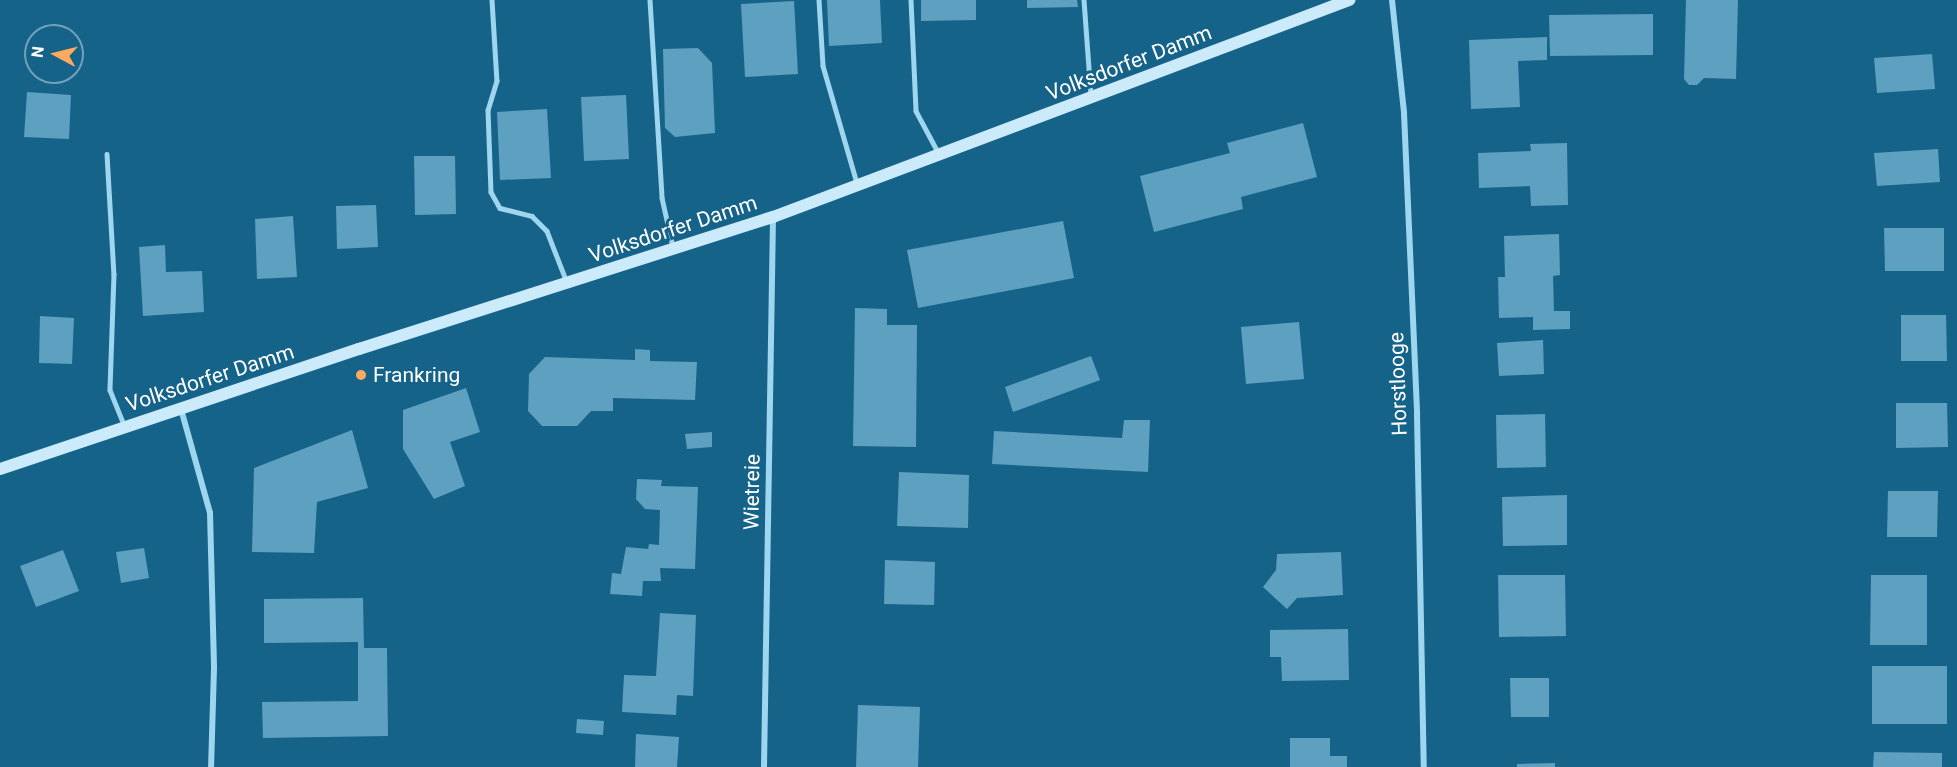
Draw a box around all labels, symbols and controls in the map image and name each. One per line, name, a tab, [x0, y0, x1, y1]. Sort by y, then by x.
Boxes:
street label: Volksdorfer Damm	[1043, 20, 1215, 106]
north arrow	[24, 24, 84, 84]
text: N	[28, 45, 48, 59]
street label: Volksdorfer Damm	[586, 190, 760, 268]
street label: Horstlooge	[1384, 332, 1412, 436]
street label: Volksdorfer Damm	[123, 339, 297, 417]
place label: Frankring	[373, 362, 460, 388]
marker: Frankring	[354, 368, 368, 382]
street label: Wietreie	[739, 454, 765, 530]

